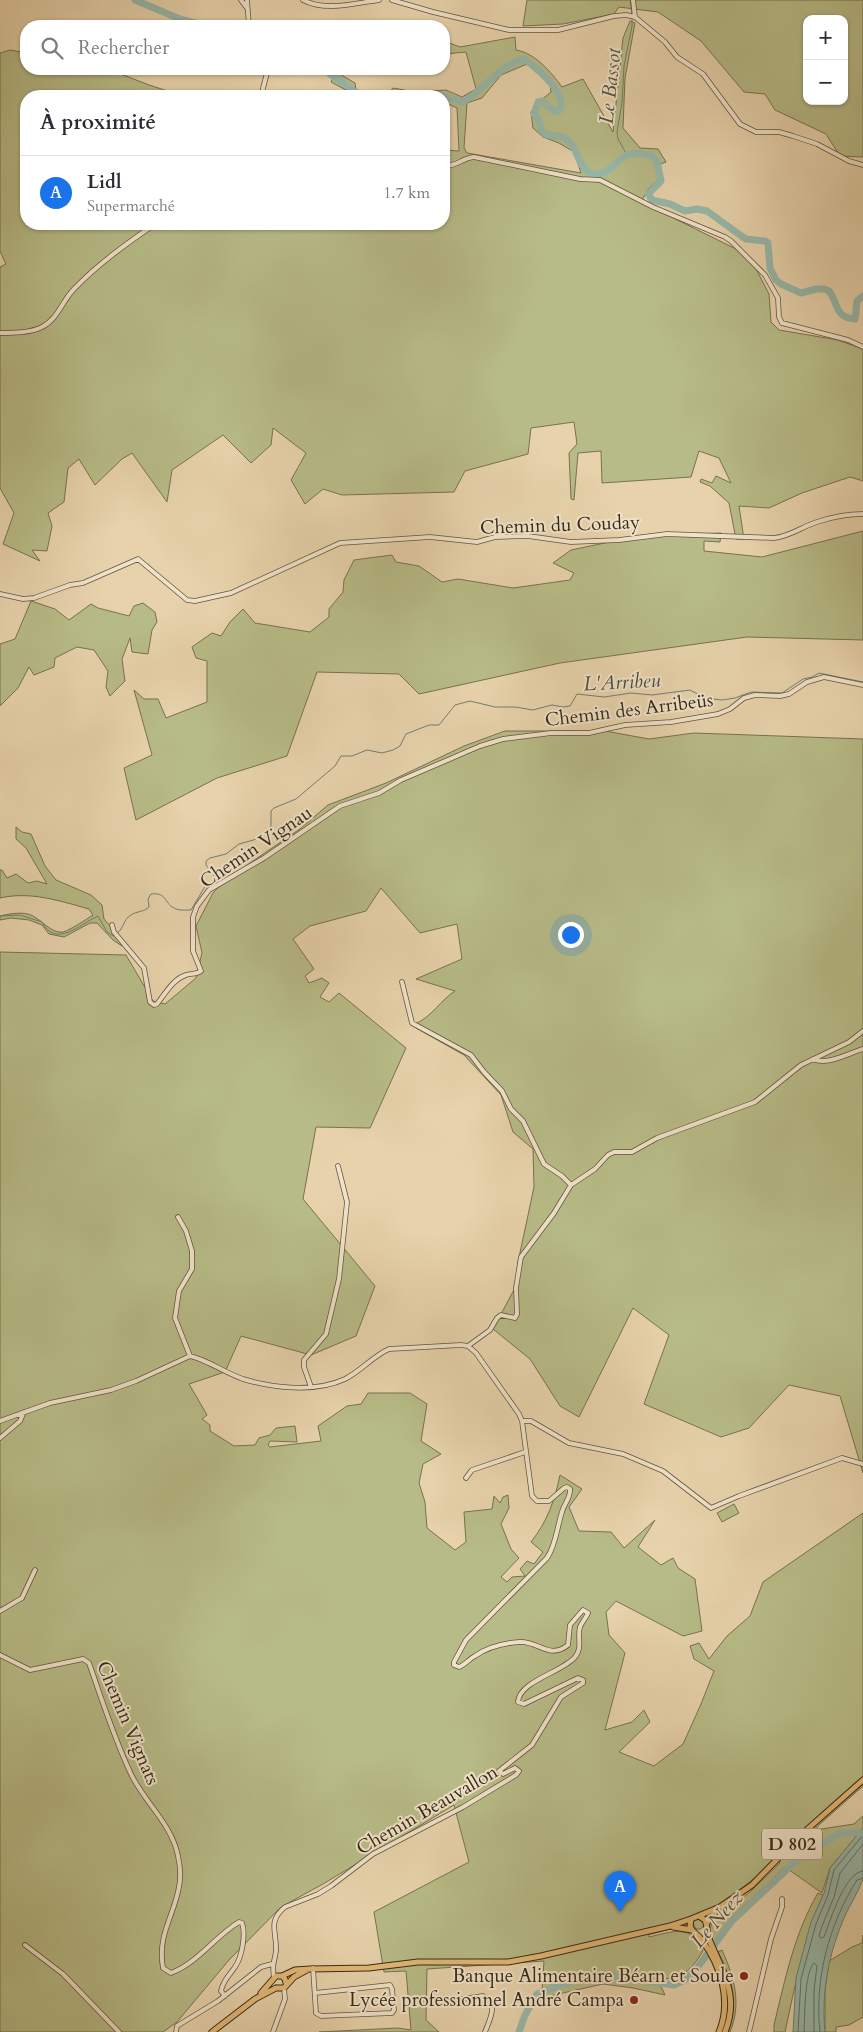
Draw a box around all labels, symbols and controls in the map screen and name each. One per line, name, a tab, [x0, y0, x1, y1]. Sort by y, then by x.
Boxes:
map controls	[803, 15, 848, 105]
button: +	[803, 15, 848, 60]
search box	[20, 20, 450, 75]
icon: search	[38, 34, 66, 62]
text: Rechercher	[78, 35, 169, 61]
water label: Le Bassot	[593, 45, 628, 125]
button: −	[803, 60, 848, 105]
text: À proximité	[40, 108, 156, 137]
text: Lidl	[87, 169, 121, 195]
text: A	[50, 182, 62, 204]
text: 1.7 km	[383, 182, 430, 204]
text: Supermarché	[87, 195, 175, 217]
street label: Chemin du Couday	[480, 509, 640, 541]
water label: L'Arribeu	[583, 666, 661, 698]
street label: Chemin des Arribeüs	[543, 687, 715, 733]
street label: Chemin Vignau	[195, 800, 317, 894]
your location	[558, 922, 584, 948]
street label: Chemin Vignats	[90, 1657, 166, 1789]
street label: Chemin Beauvallon	[351, 1759, 503, 1861]
road number: D 802	[762, 1828, 822, 1860]
pin: A	[604, 1871, 636, 1912]
water label: Le Neez	[684, 1884, 750, 1954]
place label: Banque Alimentaire Béarn et Soule	[452, 1963, 734, 1989]
marker: Banque Alimentaire Béarn et Soule	[738, 1970, 750, 1982]
place label: Lycée professionnel André Campa	[349, 1987, 624, 2013]
marker: Lycée professionnel André Campa	[628, 1994, 640, 2006]

